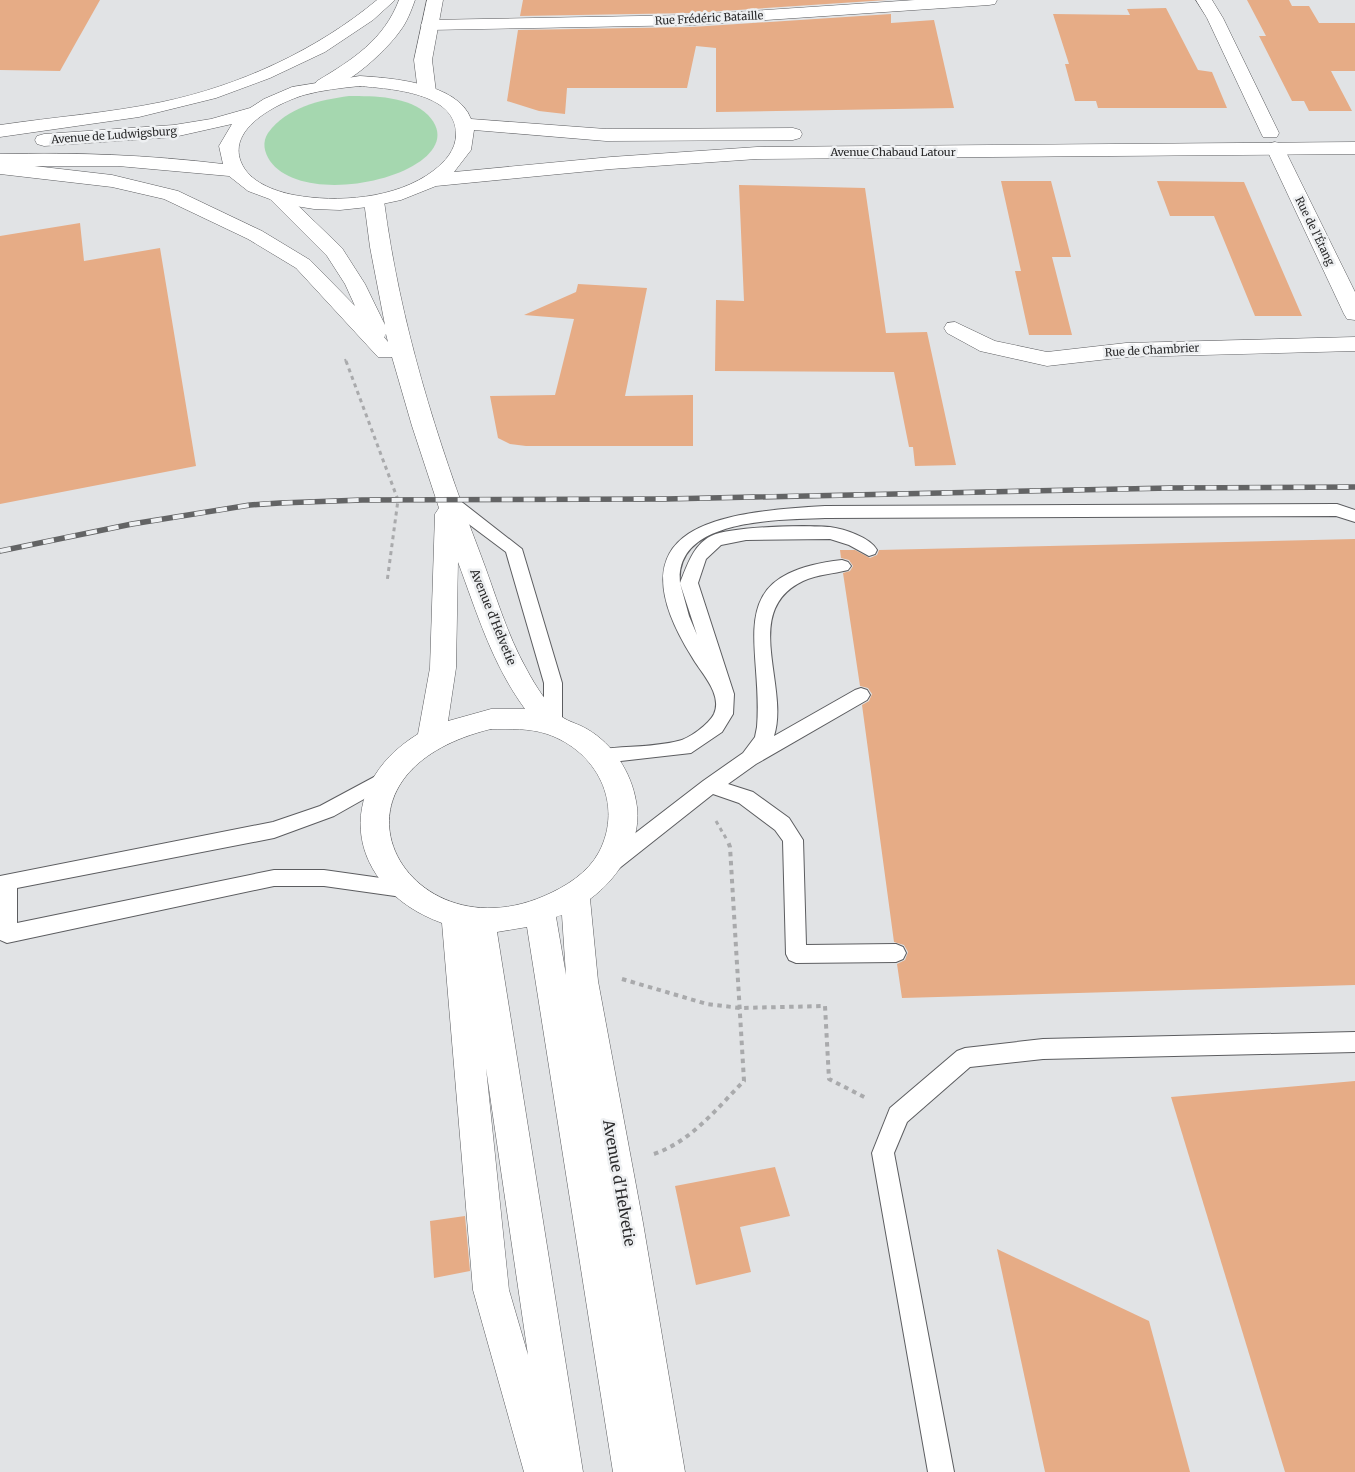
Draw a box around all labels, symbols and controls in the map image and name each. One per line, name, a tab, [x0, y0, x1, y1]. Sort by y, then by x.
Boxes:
street label: Rue Frédéric Bataille	[654, 8, 764, 28]
street label: Avenue de Ludwigsburg	[50, 124, 178, 146]
street label: Avenue Chabaud Latour	[829, 145, 956, 159]
street label: Rue de l'Étang	[1292, 194, 1338, 268]
street label: Rue de Chambrier	[1104, 341, 1200, 359]
street label: Avenue d'Helvetie	[467, 566, 520, 667]
street label: Avenue d'Helvetie	[599, 1117, 640, 1248]

